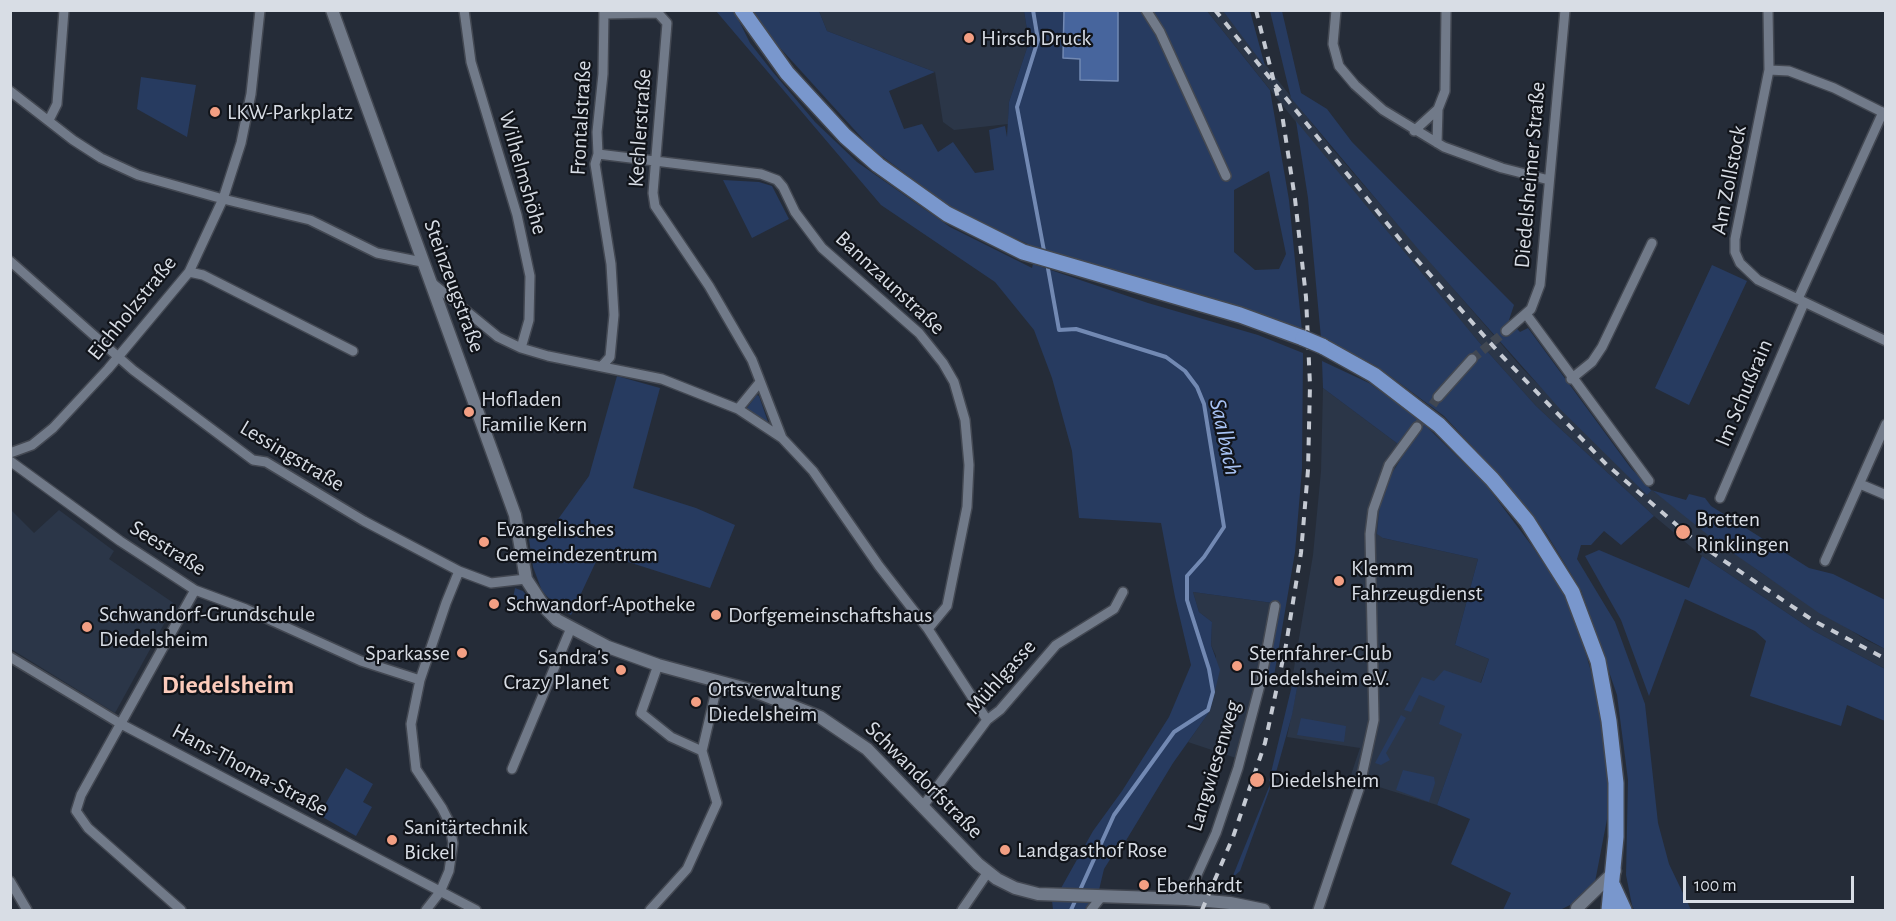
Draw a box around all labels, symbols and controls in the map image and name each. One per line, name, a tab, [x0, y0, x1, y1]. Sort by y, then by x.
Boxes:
place label: Hirsch Druck	[981, 25, 1091, 51]
marker: Hirsch Druck	[962, 31, 976, 45]
street label: Frontalstraße	[565, 60, 597, 176]
street label: Kechlerstraße	[623, 68, 657, 188]
street label: Diedelsheimer Straße	[1509, 81, 1551, 269]
place label: LKW-Parkplatz	[227, 99, 353, 125]
marker: LKW-Parkplatz	[208, 105, 222, 119]
street label: Wilhelmshöhe	[493, 108, 553, 238]
street label: Am Zollstock	[1705, 123, 1753, 237]
street label: Steinzeugstraße	[418, 216, 490, 356]
street label: Bannzaunstraße	[830, 225, 950, 341]
street label: Eichholzstraße	[82, 250, 182, 366]
street label: Im Schußrain	[1710, 335, 1778, 451]
place label: Hofladen Familie Kern	[481, 386, 587, 438]
water label: Saalbach	[1203, 396, 1247, 478]
marker: Hofladen Familie Kern	[462, 405, 476, 419]
street label: Lessingstraße	[235, 415, 349, 497]
place label: Bretten Rinklingen	[1696, 506, 1789, 558]
street label: Seestraße	[125, 514, 211, 582]
place label: Evangelisches Gemeindezentrum	[496, 516, 658, 568]
marker: Bretten Rinklingen	[1674, 523, 1692, 541]
marker: Evangelisches Gemeindezentrum	[477, 535, 491, 549]
place label: Klemm Fahrzeugdienst	[1351, 555, 1483, 606]
marker: Klemm Fahrzeugdienst	[1332, 574, 1346, 588]
place label: Schwandorf-Apotheke	[506, 591, 695, 617]
marker: Schwandorf-Apotheke	[487, 597, 501, 611]
place label: Schwandorf-Grundschule Diedelsheim	[99, 601, 315, 652]
place label: Dorfgemeinschaftshaus	[728, 602, 932, 628]
marker: Dorfgemeinschaftshaus	[709, 608, 723, 622]
marker: Schwandorf-Grundschule Diedelsheim	[80, 620, 94, 634]
street label: Mühlgasse	[960, 634, 1042, 720]
place label: Sparkasse	[365, 640, 450, 666]
place label: Sternfahrer-Club Diedelsheim e.V.	[1249, 640, 1392, 692]
place label: Sandra's Crazy Planet	[504, 644, 609, 696]
marker: Sparkasse	[455, 646, 469, 660]
marker: Sternfahrer-Club Diedelsheim e.V.	[1230, 659, 1244, 673]
marker: Sandra's Crazy Planet	[614, 663, 628, 677]
district label: Diedelsheim	[162, 669, 294, 701]
place label: Ortsverwaltung Diedelsheim	[708, 676, 841, 728]
marker: Ortsverwaltung Diedelsheim	[689, 695, 703, 709]
street label: Langwiesenweg	[1182, 697, 1246, 835]
street label: Schwandorfstraße	[860, 716, 988, 844]
street label: Hans-Thoma-Straße	[167, 718, 333, 822]
place label: Diedelsheim	[1270, 767, 1379, 793]
marker: Diedelsheim	[1248, 771, 1266, 789]
place label: Sanitärtechnik Bickel	[404, 814, 528, 866]
marker: Sanitärtechnik Bickel	[385, 833, 399, 847]
place label: Landgasthof Rose	[1017, 837, 1167, 863]
marker: Landgasthof Rose	[998, 843, 1012, 857]
scale bar	[1686, 864, 1857, 902]
place label: Eberhardt	[1156, 872, 1242, 898]
text: 100 m	[1694, 877, 1737, 895]
marker: Eberhardt	[1137, 878, 1151, 892]

